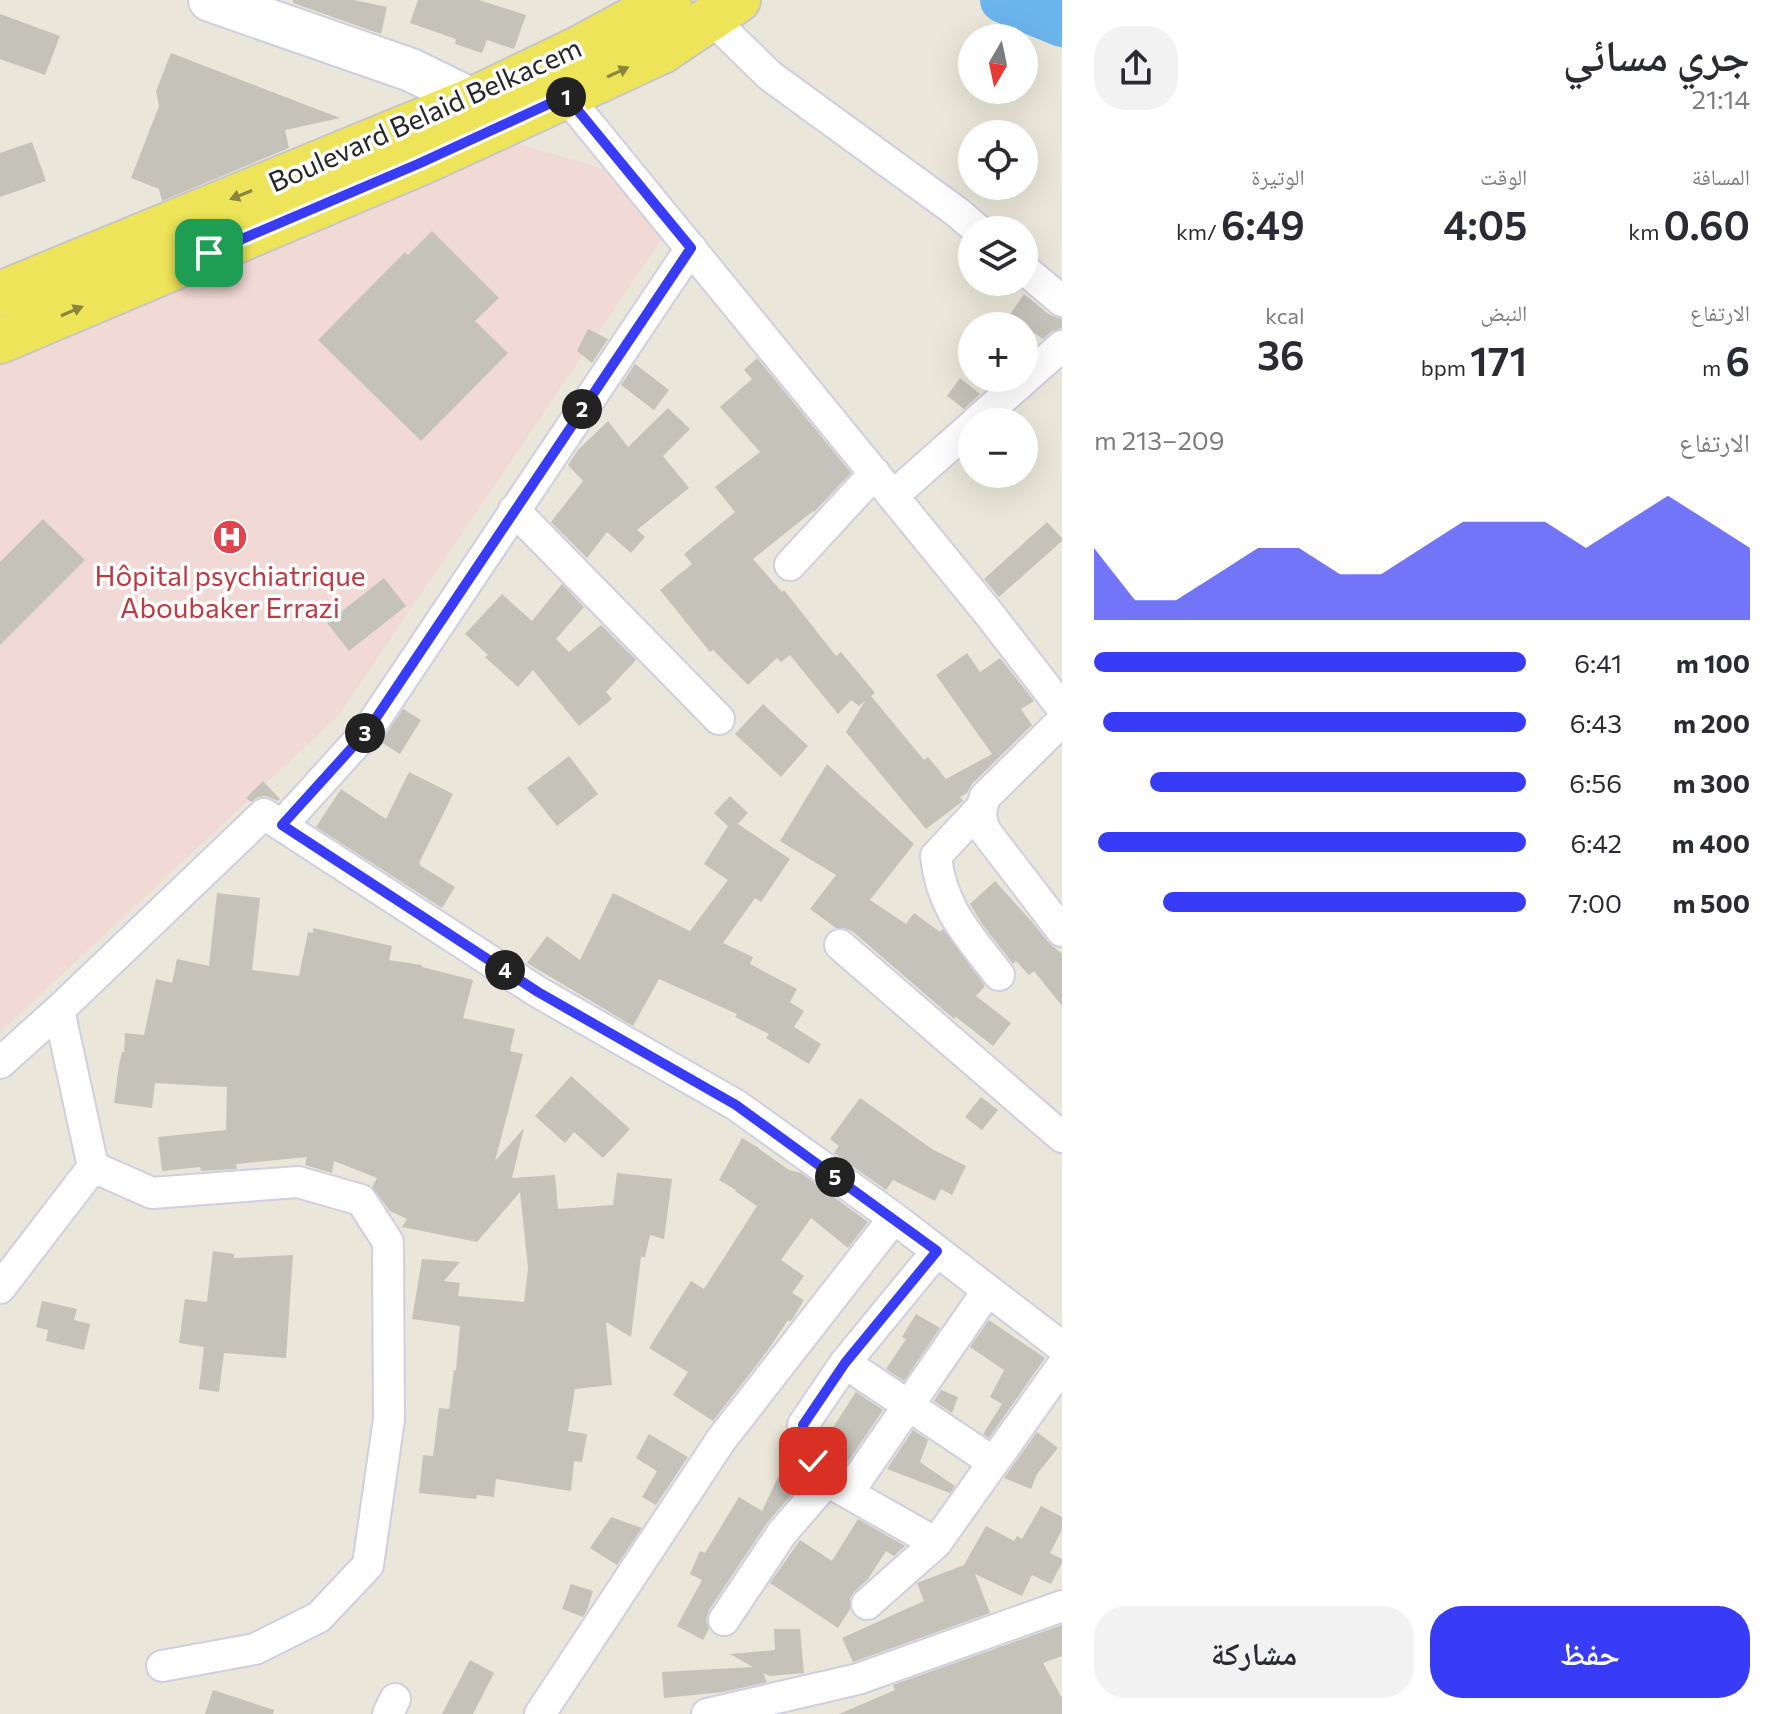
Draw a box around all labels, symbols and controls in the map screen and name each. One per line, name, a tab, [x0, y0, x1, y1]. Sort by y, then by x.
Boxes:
north arrow	[958, 24, 1038, 104]
map controls	[958, 24, 1038, 488]
button: share	[1094, 26, 1178, 110]
text: جري مسائي	[1563, 26, 1750, 80]
street label: Boulevard Belaid Belkacem	[263, 30, 586, 199]
one-way arrow	[606, 65, 629, 79]
pin: 1	[546, 77, 586, 117]
text: 1	[561, 83, 571, 110]
text: 21:14	[1692, 83, 1750, 114]
button: locate	[958, 120, 1038, 200]
text: الوتيرة	[1251, 163, 1305, 190]
text: الوقت	[1480, 163, 1527, 190]
text: المسافة	[1692, 163, 1750, 190]
one-way arrow	[230, 188, 253, 201]
text: 6:49	[1221, 199, 1305, 248]
text: 4:05	[1443, 199, 1527, 248]
text: 0.60	[1664, 199, 1750, 248]
button: layers	[958, 216, 1038, 296]
text: /km	[1176, 218, 1221, 245]
text: km	[1628, 218, 1664, 245]
pin	[175, 219, 243, 287]
icon: arrive	[187, 231, 231, 275]
text: النبض	[1480, 299, 1527, 326]
text: الارتفاع	[1690, 299, 1750, 326]
text: kcal	[1265, 302, 1305, 329]
one-way arrow	[60, 304, 84, 317]
button: +	[958, 312, 1038, 392]
text: 36	[1257, 329, 1305, 378]
text: 171	[1470, 335, 1527, 384]
text: 6	[1725, 335, 1750, 384]
text: bpm	[1421, 354, 1470, 381]
text: m	[1702, 354, 1725, 381]
pin: 2	[562, 389, 602, 429]
text: 2	[576, 395, 588, 422]
button: −	[958, 408, 1038, 488]
text: 209–213 m	[1094, 424, 1224, 455]
text: الارتفاع	[1679, 426, 1750, 457]
hospital icon: Hôpital psychiatrique Aboubaker Errazi	[211, 518, 249, 556]
place label: Hôpital psychiatrique Aboubaker Errazi	[94, 558, 366, 624]
text: 6:41	[1574, 647, 1622, 678]
text: 100 m	[1676, 647, 1750, 678]
text: 6:43	[1570, 707, 1622, 738]
text: 200 m	[1673, 707, 1750, 738]
pin: 3	[345, 713, 385, 753]
text: 3	[359, 719, 371, 746]
text: 6:56	[1569, 767, 1622, 798]
text: 300 m	[1673, 767, 1750, 798]
text: 6:42	[1570, 827, 1622, 858]
text: 400 m	[1672, 827, 1750, 858]
text: 7:00	[1568, 887, 1622, 918]
text: 500 m	[1673, 887, 1750, 918]
pin: 4	[485, 950, 525, 990]
text: 4	[498, 956, 512, 983]
pin: 5	[815, 1157, 855, 1197]
text: 5	[829, 1163, 841, 1190]
pin	[779, 1427, 847, 1495]
icon: check	[791, 1439, 835, 1483]
button: مشاركة	[1094, 1606, 1414, 1698]
button: حفظ	[1430, 1606, 1750, 1698]

